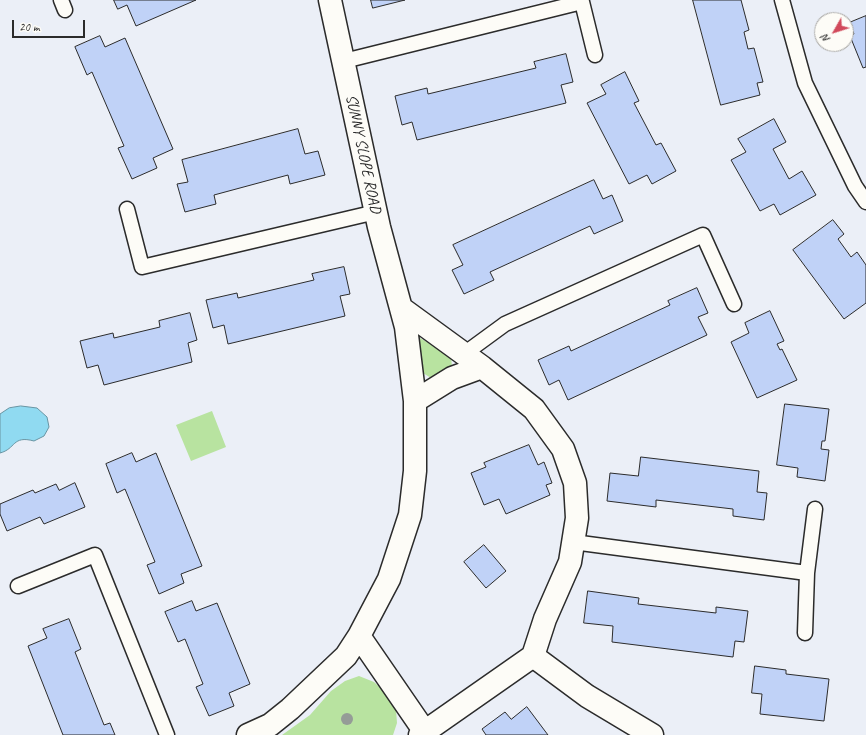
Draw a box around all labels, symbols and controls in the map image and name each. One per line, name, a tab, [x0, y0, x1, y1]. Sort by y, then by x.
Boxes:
scale bar	[14, 12, 87, 38]
north arrow	[814, 12, 854, 52]
text: 20 m	[19, 19, 39, 35]
text: N	[818, 32, 833, 46]
street label: SUNNY SLOPE ROAD	[341, 93, 385, 215]

